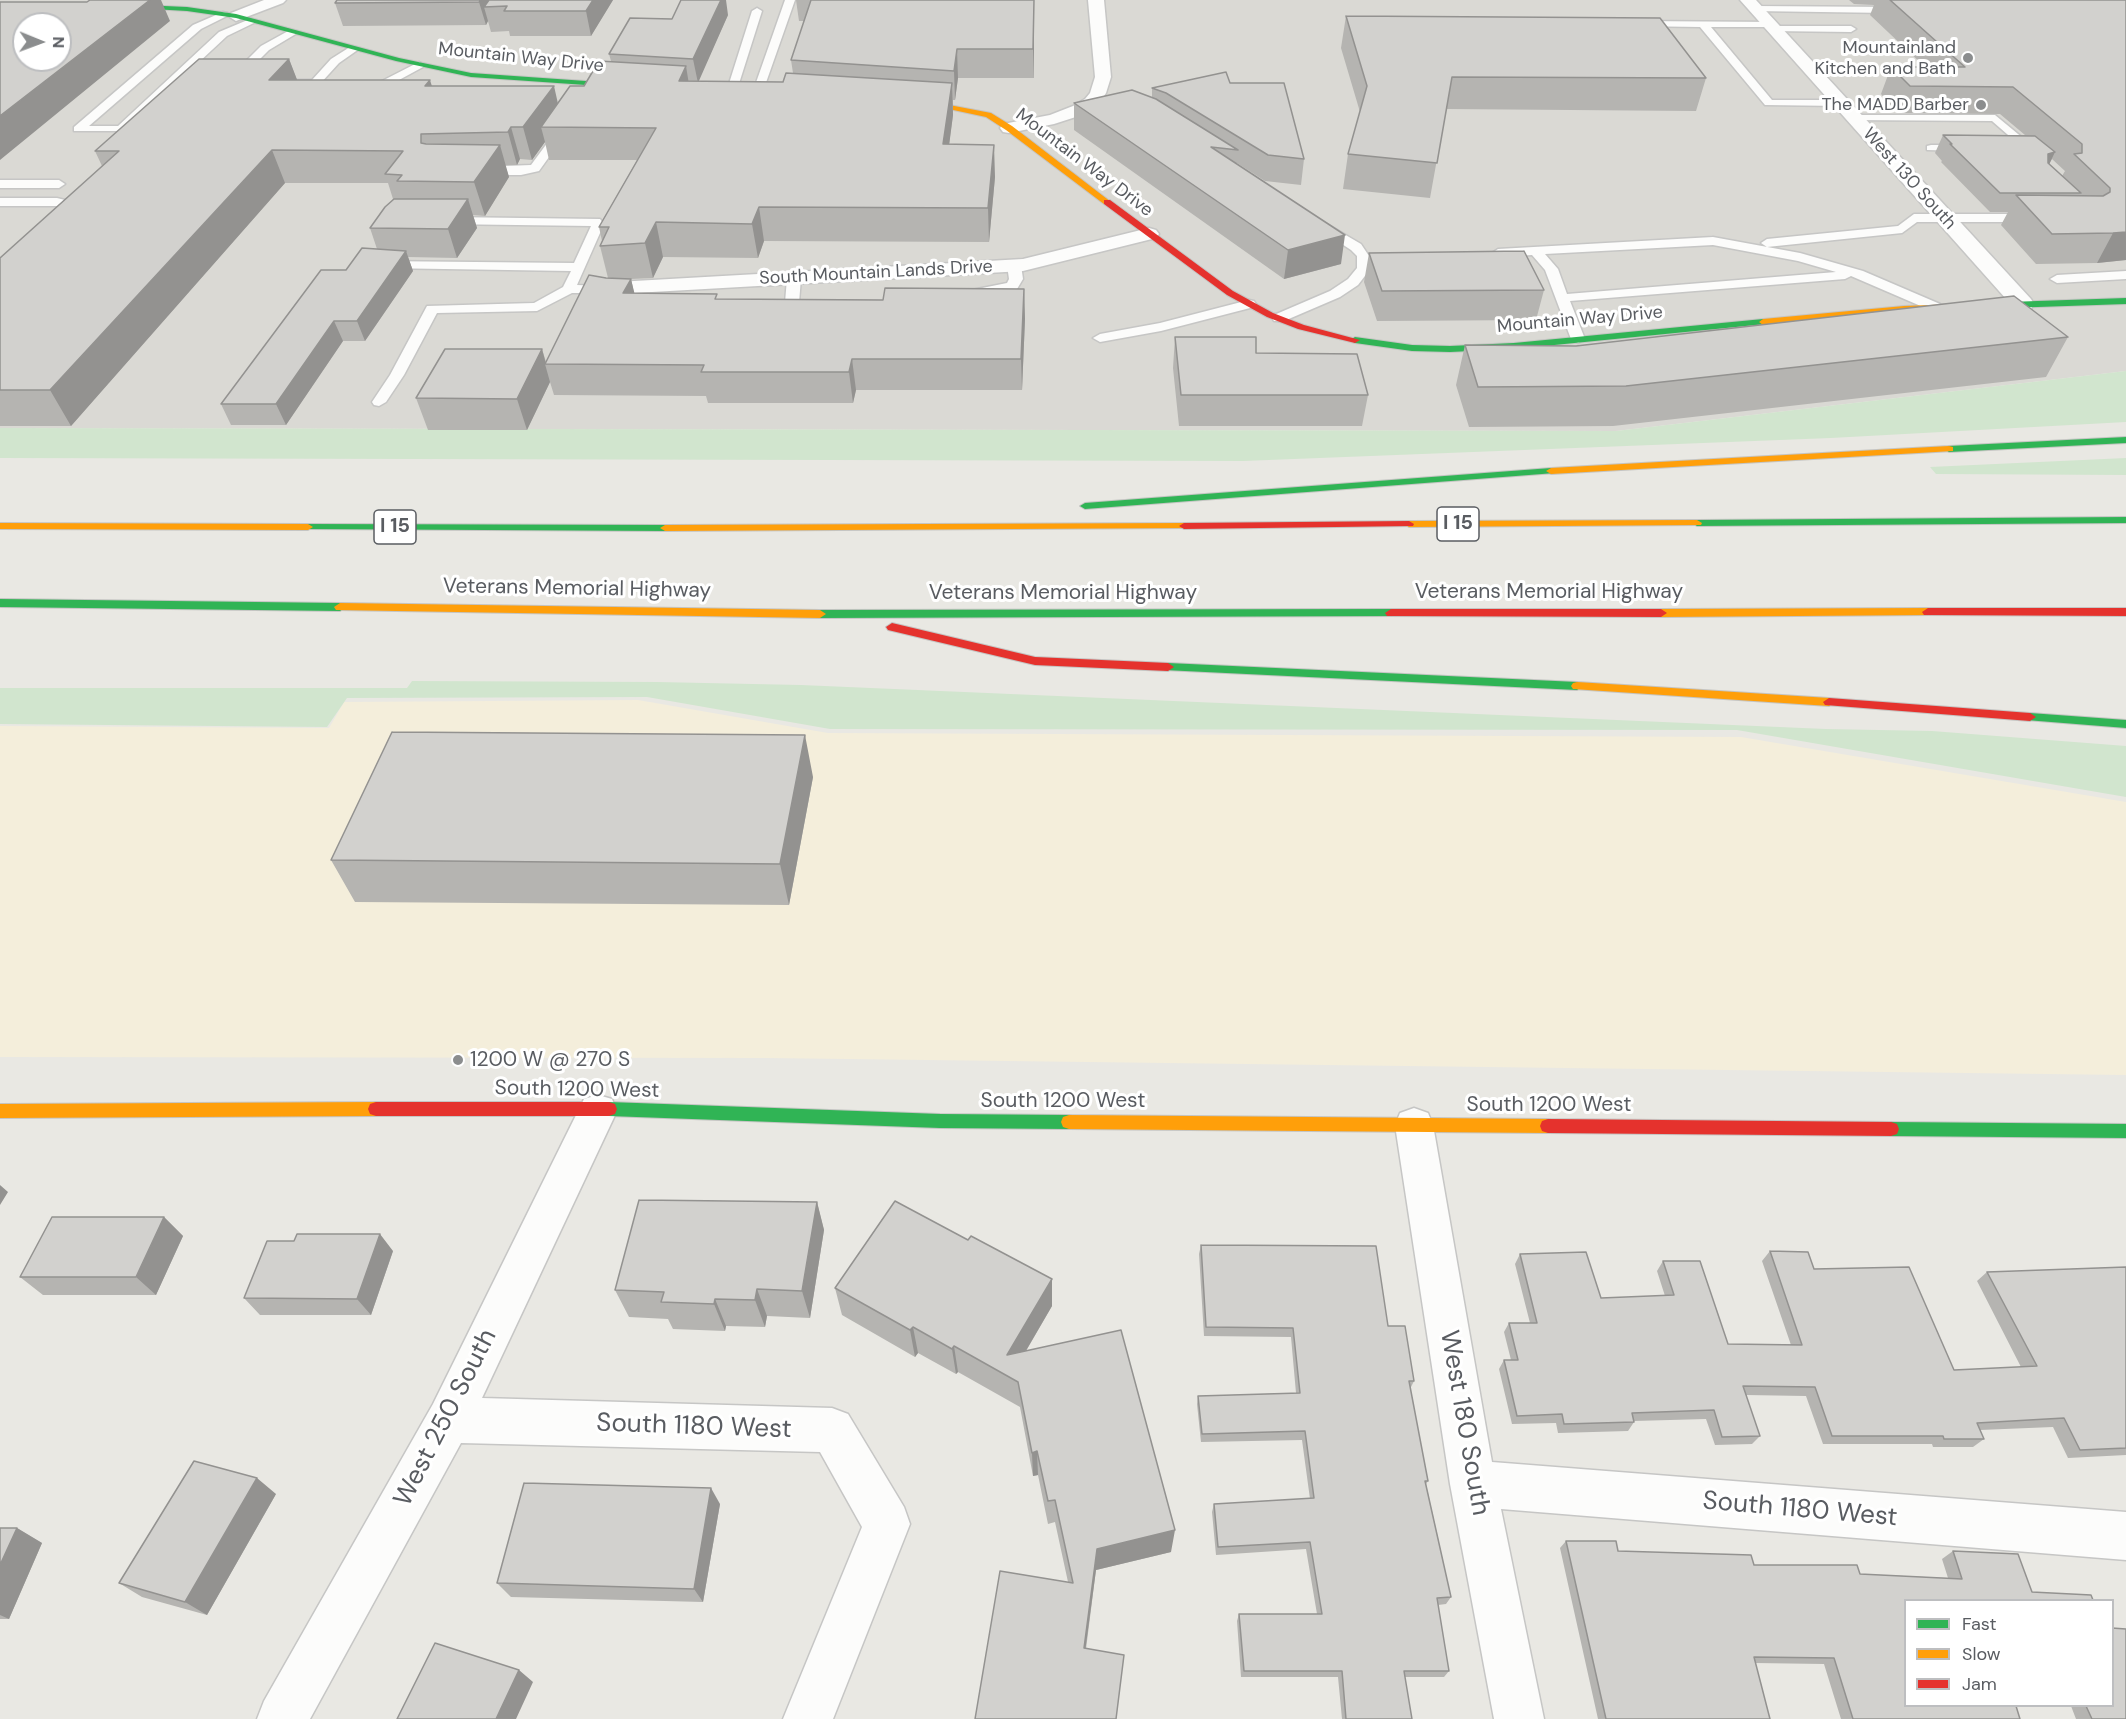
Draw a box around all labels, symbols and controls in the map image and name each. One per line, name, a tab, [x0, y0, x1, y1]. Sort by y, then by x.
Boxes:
north arrow	[12, 12, 72, 72]
text: N	[48, 36, 69, 48]
place label: Mountainland Kitchen and Bath	[1814, 37, 1956, 80]
street label: Mountain Way Drive	[437, 39, 605, 77]
marker: Mountainland Kitchen and Bath	[1961, 51, 1975, 65]
place label: The MADD Barber	[1821, 94, 1969, 116]
marker: The MADD Barber	[1974, 98, 1988, 112]
street label: Mountain Way Drive	[1011, 104, 1157, 222]
street label: West 130 South	[1858, 124, 1960, 234]
street label: South Mountain Lands Drive	[759, 256, 993, 290]
street label: Mountain Way Drive	[1496, 302, 1664, 338]
road number: I 15	[1437, 507, 1479, 541]
road number: I 15	[374, 510, 416, 544]
street label: Veterans Memorial Highway	[443, 574, 711, 604]
street label: Veterans Memorial Highway	[1415, 579, 1683, 605]
street label: Veterans Memorial Highway	[929, 580, 1197, 606]
place label: 1200 W @ 270 S	[470, 1047, 630, 1073]
marker: 1200 W @ 270 S	[451, 1053, 465, 1067]
street label: South 1200 West	[494, 1076, 660, 1104]
street label: South 1200 West	[981, 1088, 1145, 1114]
street label: South 1200 West	[1467, 1092, 1631, 1118]
street label: West 250 South	[388, 1324, 504, 1512]
street label: West 180 South	[1432, 1328, 1496, 1518]
street label: South 1180 West	[596, 1408, 792, 1446]
street label: South 1180 West	[1701, 1486, 1899, 1534]
legend	[1904, 1599, 2114, 1707]
text: Fast	[1962, 1612, 1997, 1636]
text: Slow	[1962, 1642, 2001, 1666]
text: Jam	[1962, 1672, 1997, 1696]

